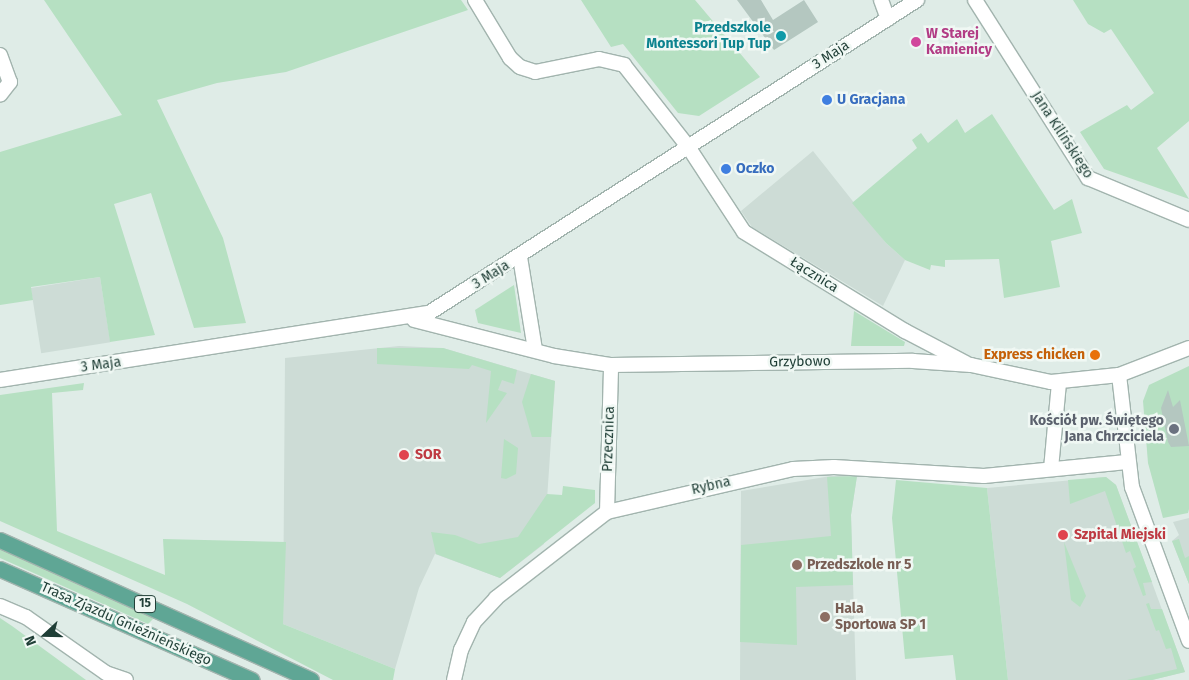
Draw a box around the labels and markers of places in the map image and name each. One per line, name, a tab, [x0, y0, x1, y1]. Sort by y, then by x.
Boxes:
place label: Przedszkole Montessori Tup Tup	[646, 20, 771, 52]
place label: W Starej Kamienicy	[926, 26, 992, 58]
marker: Przedszkole Montessori Tup Tup	[775, 30, 787, 42]
marker: W Starej Kamienicy	[910, 36, 922, 48]
place label: U Gracjana	[837, 92, 905, 108]
marker: U Gracjana	[821, 94, 833, 106]
place label: Oczko	[736, 161, 775, 177]
marker: Oczko	[720, 163, 732, 175]
place label: Express chicken	[984, 347, 1085, 363]
marker: Express chicken	[1089, 349, 1101, 361]
place label: Kościół pw. Świętego Jana Chrzciciela	[1029, 413, 1164, 446]
marker: Kościół pw. Świętego Jana Chrzciciela	[1168, 423, 1180, 435]
place label: SOR	[415, 447, 441, 463]
marker: SOR	[397, 448, 411, 462]
place label: Szpital Miejski	[1074, 527, 1166, 543]
marker: Szpital Miejski	[1056, 528, 1070, 542]
place label: Przedszkole nr 5	[807, 557, 912, 573]
marker: Przedszkole nr 5	[791, 559, 803, 571]
place label: Hala Sportowa SP 1	[835, 601, 926, 634]
marker: Hala Sportowa SP 1	[819, 611, 831, 623]

